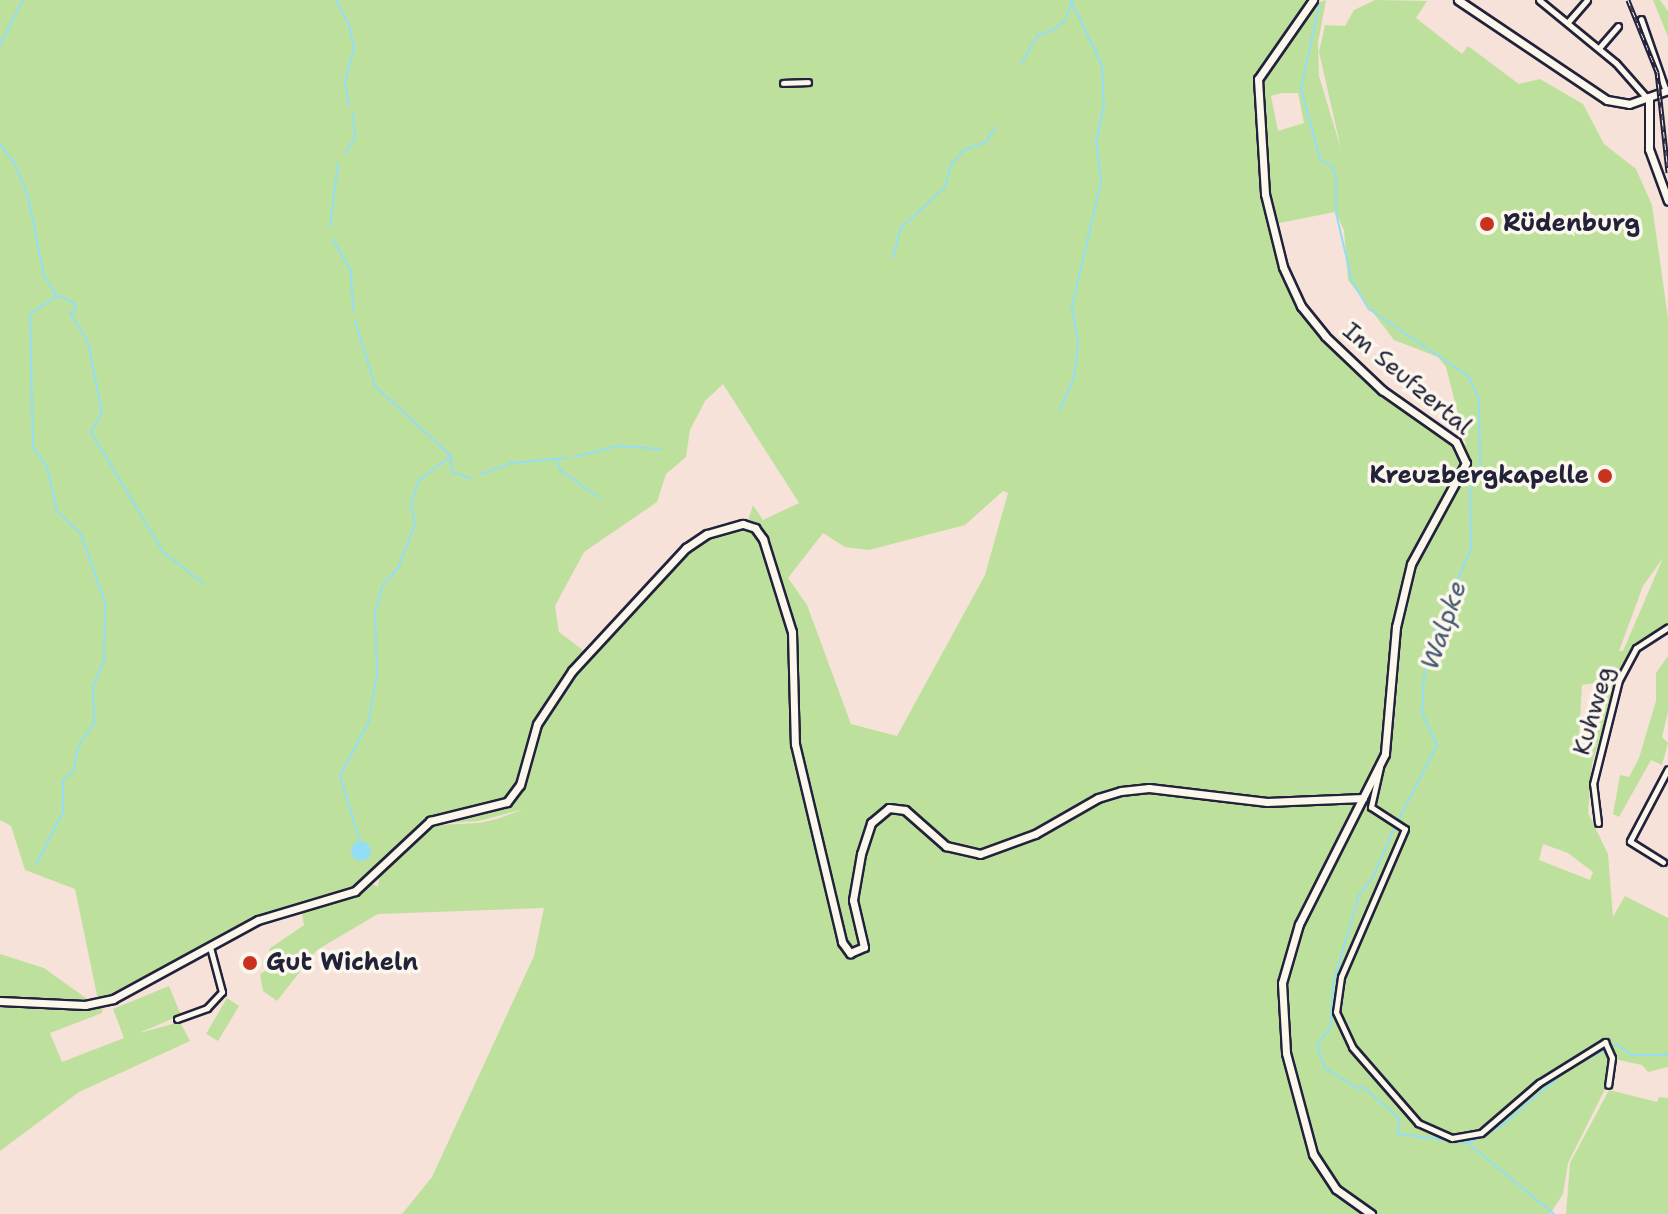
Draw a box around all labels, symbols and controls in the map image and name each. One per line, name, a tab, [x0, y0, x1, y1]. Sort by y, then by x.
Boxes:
place label: Rüdenburg	[1503, 210, 1640, 238]
marker: Rüdenburg	[1478, 215, 1496, 233]
street label: Im Seufzertal	[1337, 317, 1477, 441]
place label: Kreuzbergkapelle	[1370, 462, 1589, 490]
marker: Kreuzbergkapelle	[1596, 467, 1614, 485]
water label: Walpke	[1413, 576, 1473, 674]
street label: Kuhweg	[1568, 663, 1620, 759]
place label: Gut Wicheln	[266, 949, 418, 977]
marker: Gut Wicheln	[241, 954, 259, 972]

